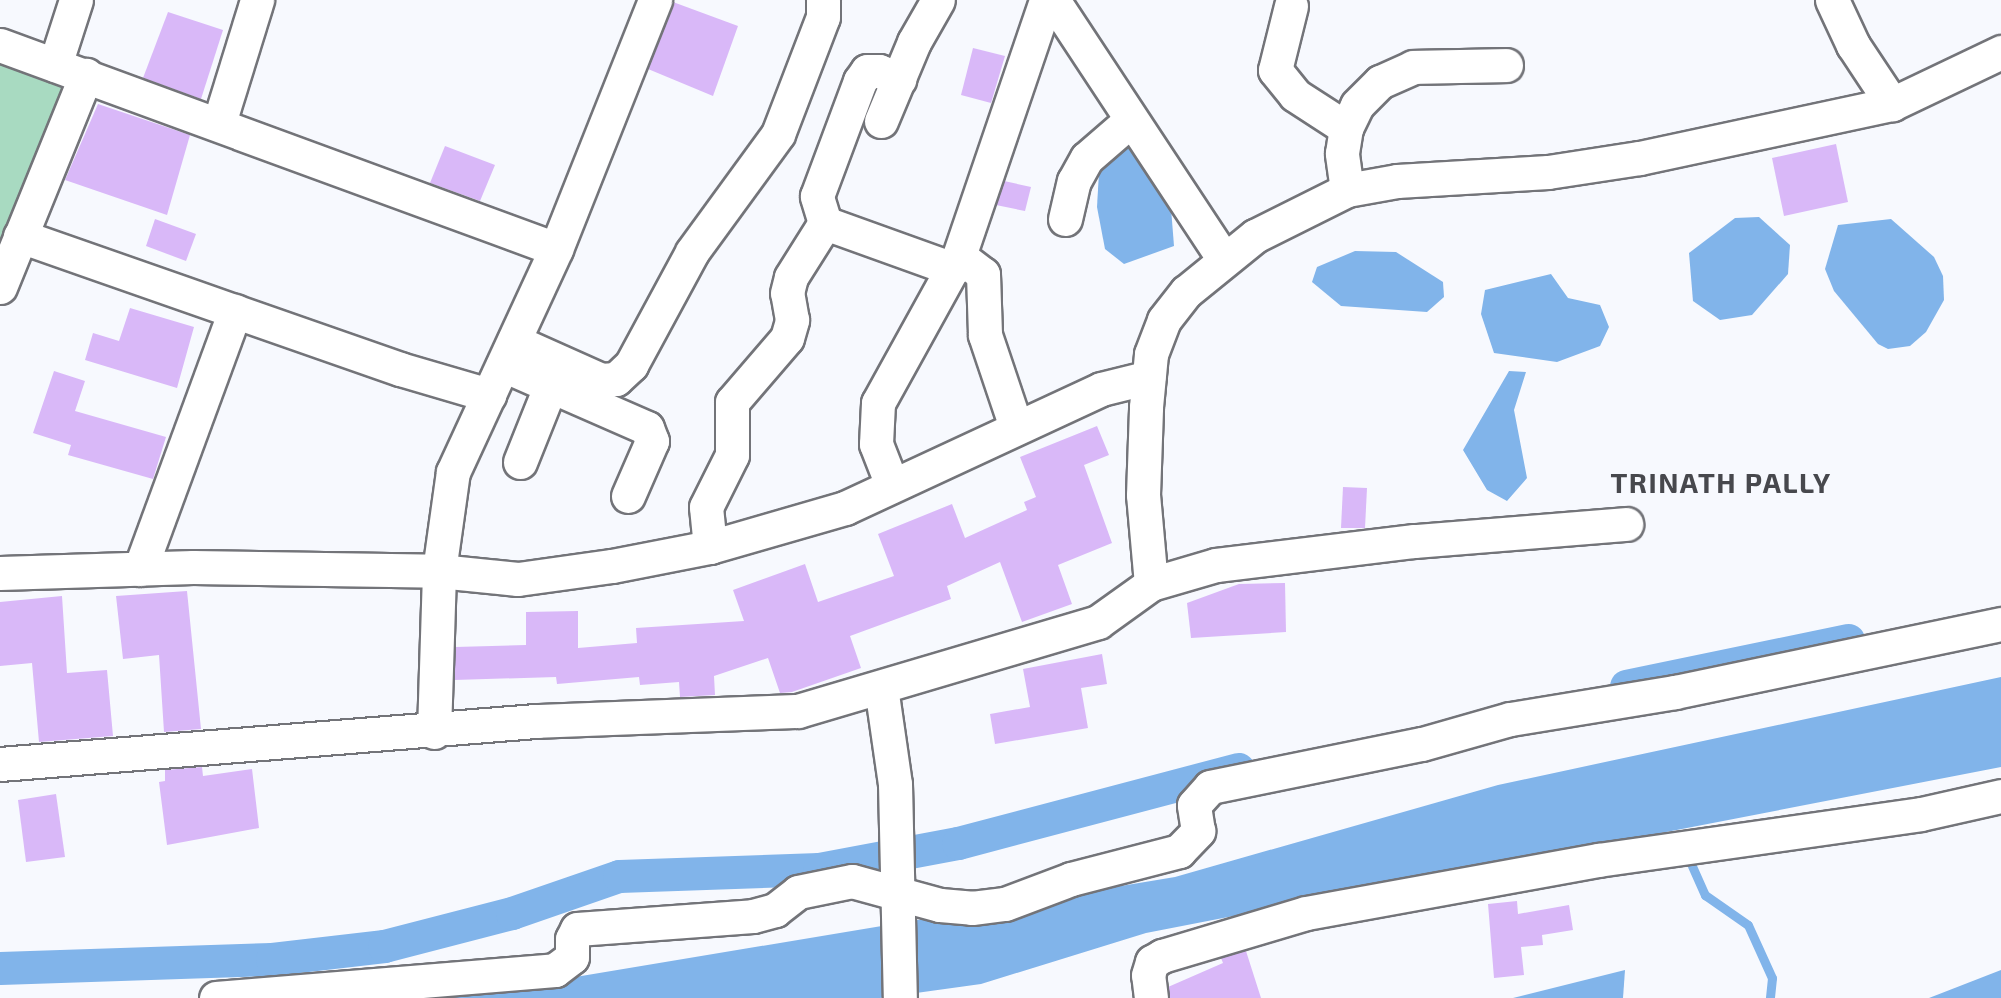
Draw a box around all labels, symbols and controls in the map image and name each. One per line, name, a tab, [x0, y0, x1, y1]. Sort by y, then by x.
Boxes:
district label: TRINATH PALLY	[1610, 465, 1832, 499]

